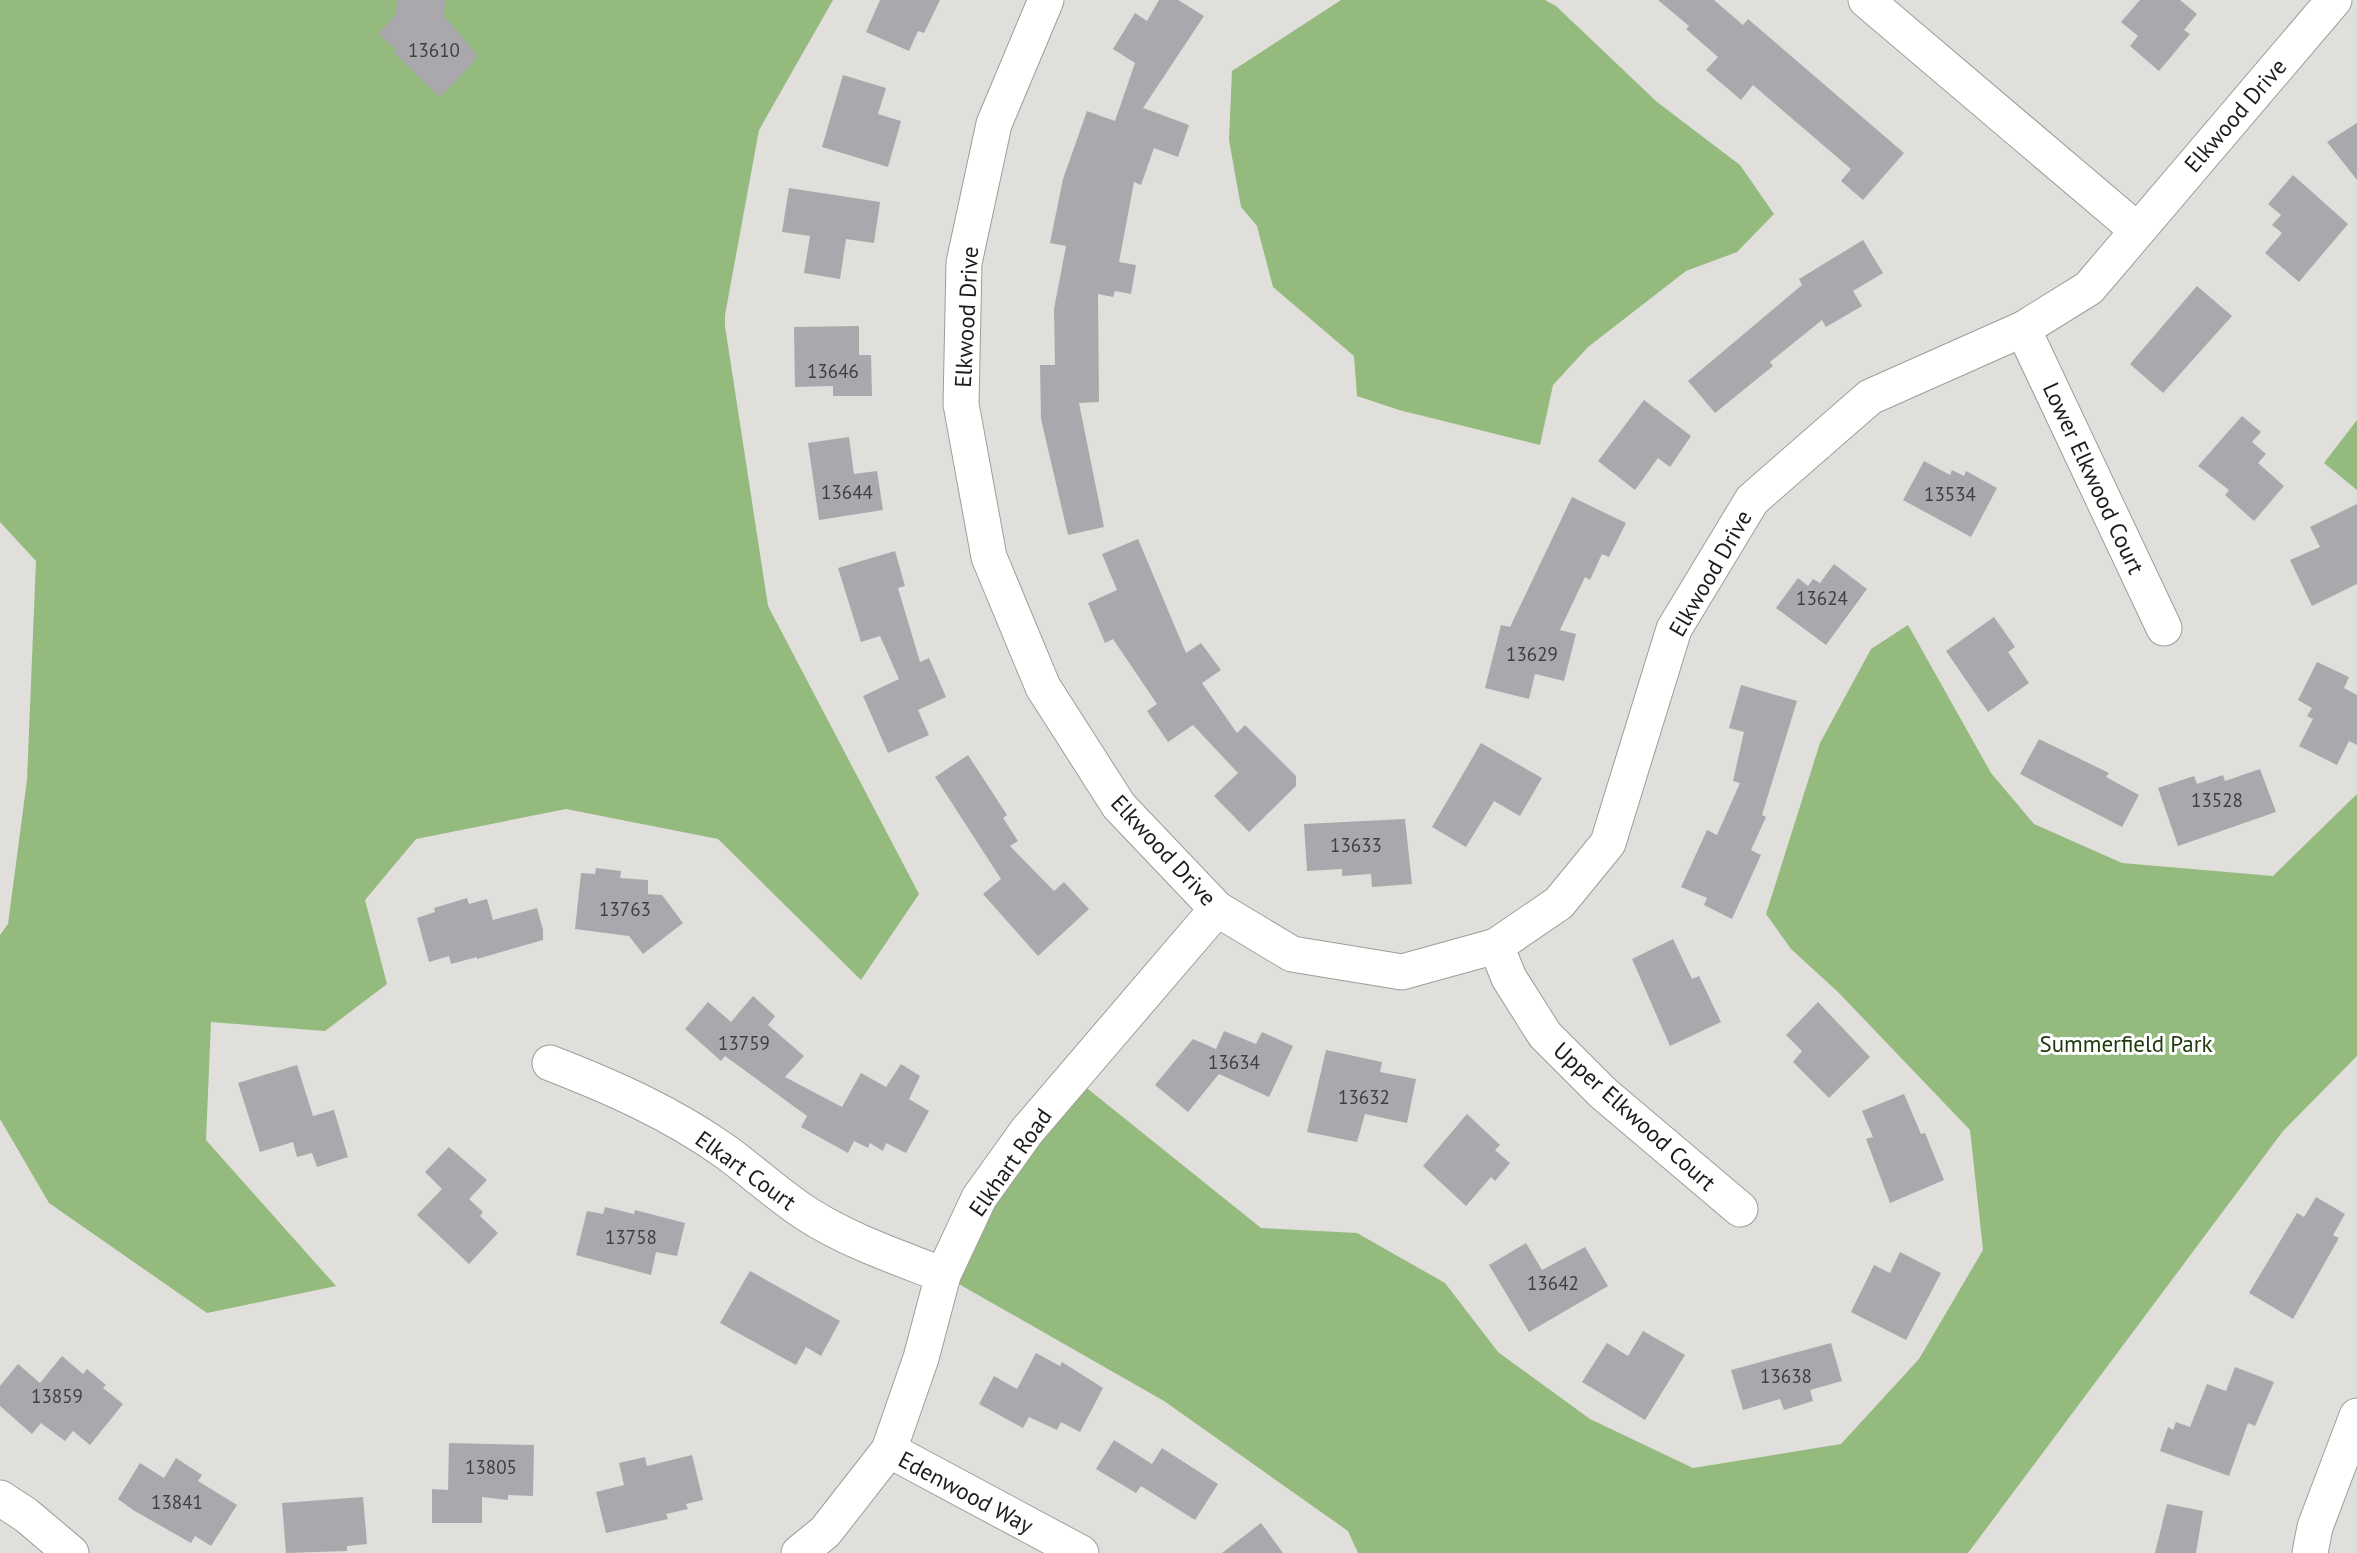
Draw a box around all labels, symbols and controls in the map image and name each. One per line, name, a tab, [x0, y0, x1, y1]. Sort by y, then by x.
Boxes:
house number: 13610	[408, 38, 460, 62]
street label: Elkwood Drive	[2178, 52, 2292, 178]
street label: Elkwood Drive	[948, 246, 984, 388]
house number: 13646	[807, 359, 859, 383]
street label: Lower Elkwood Court	[2037, 378, 2151, 579]
house number: 13644	[821, 480, 873, 504]
house number: 13534	[1924, 482, 1976, 506]
street label: Elkwood Drive	[1662, 505, 1758, 641]
house number: 13624	[1796, 586, 1848, 610]
house number: 13629	[1506, 642, 1558, 666]
street label: Elkwood Drive	[1105, 788, 1223, 912]
house number: 13528	[2191, 788, 2243, 812]
house number: 13633	[1330, 833, 1382, 857]
house number: 13763	[599, 897, 651, 921]
park label: Summerfield Park	[2039, 1029, 2213, 1058]
house number: 13759	[718, 1031, 770, 1055]
street label: Upper Elkwood Court	[1548, 1035, 1722, 1197]
house number: 13634	[1208, 1050, 1260, 1074]
house number: 13632	[1338, 1085, 1390, 1109]
street label: Elkhart Road	[962, 1102, 1058, 1222]
street label: Elkart Court	[690, 1124, 802, 1216]
house number: 13758	[605, 1225, 657, 1249]
house number: 13642	[1527, 1271, 1579, 1295]
house number: 13638	[1760, 1364, 1812, 1388]
house number: 13859	[31, 1384, 83, 1408]
street label: Edenwood Way	[894, 1444, 1039, 1540]
house number: 13805	[465, 1455, 517, 1479]
house number: 13841	[151, 1490, 203, 1514]

